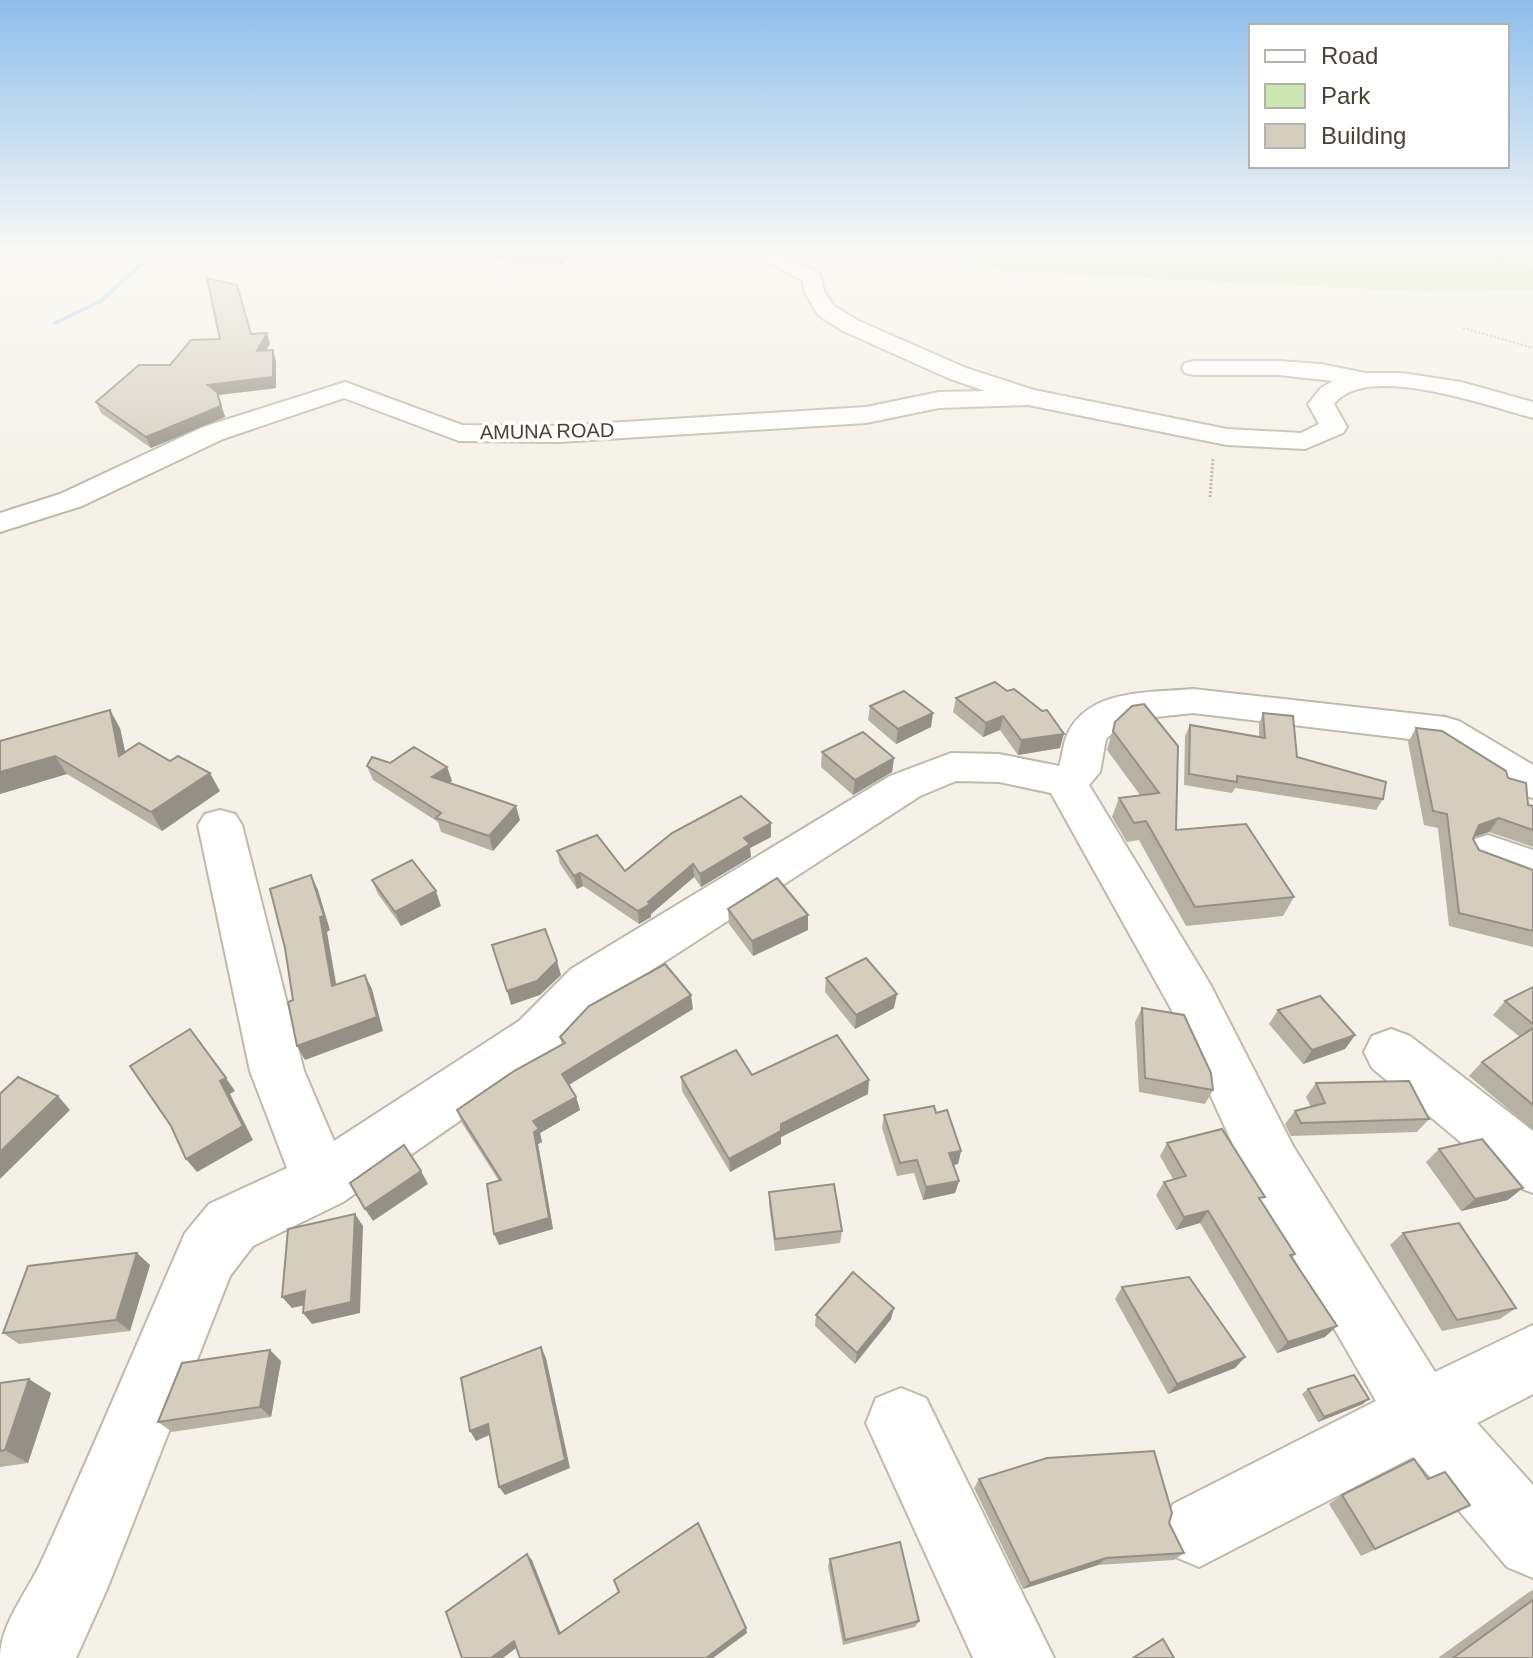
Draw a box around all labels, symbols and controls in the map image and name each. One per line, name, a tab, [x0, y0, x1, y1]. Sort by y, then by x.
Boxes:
legend	[1249, 24, 1509, 168]
text: Road	[1321, 42, 1378, 69]
text: Park	[1321, 82, 1371, 109]
text: Building	[1321, 122, 1406, 149]
street label: AMUNA ROAD	[480, 419, 614, 443]

